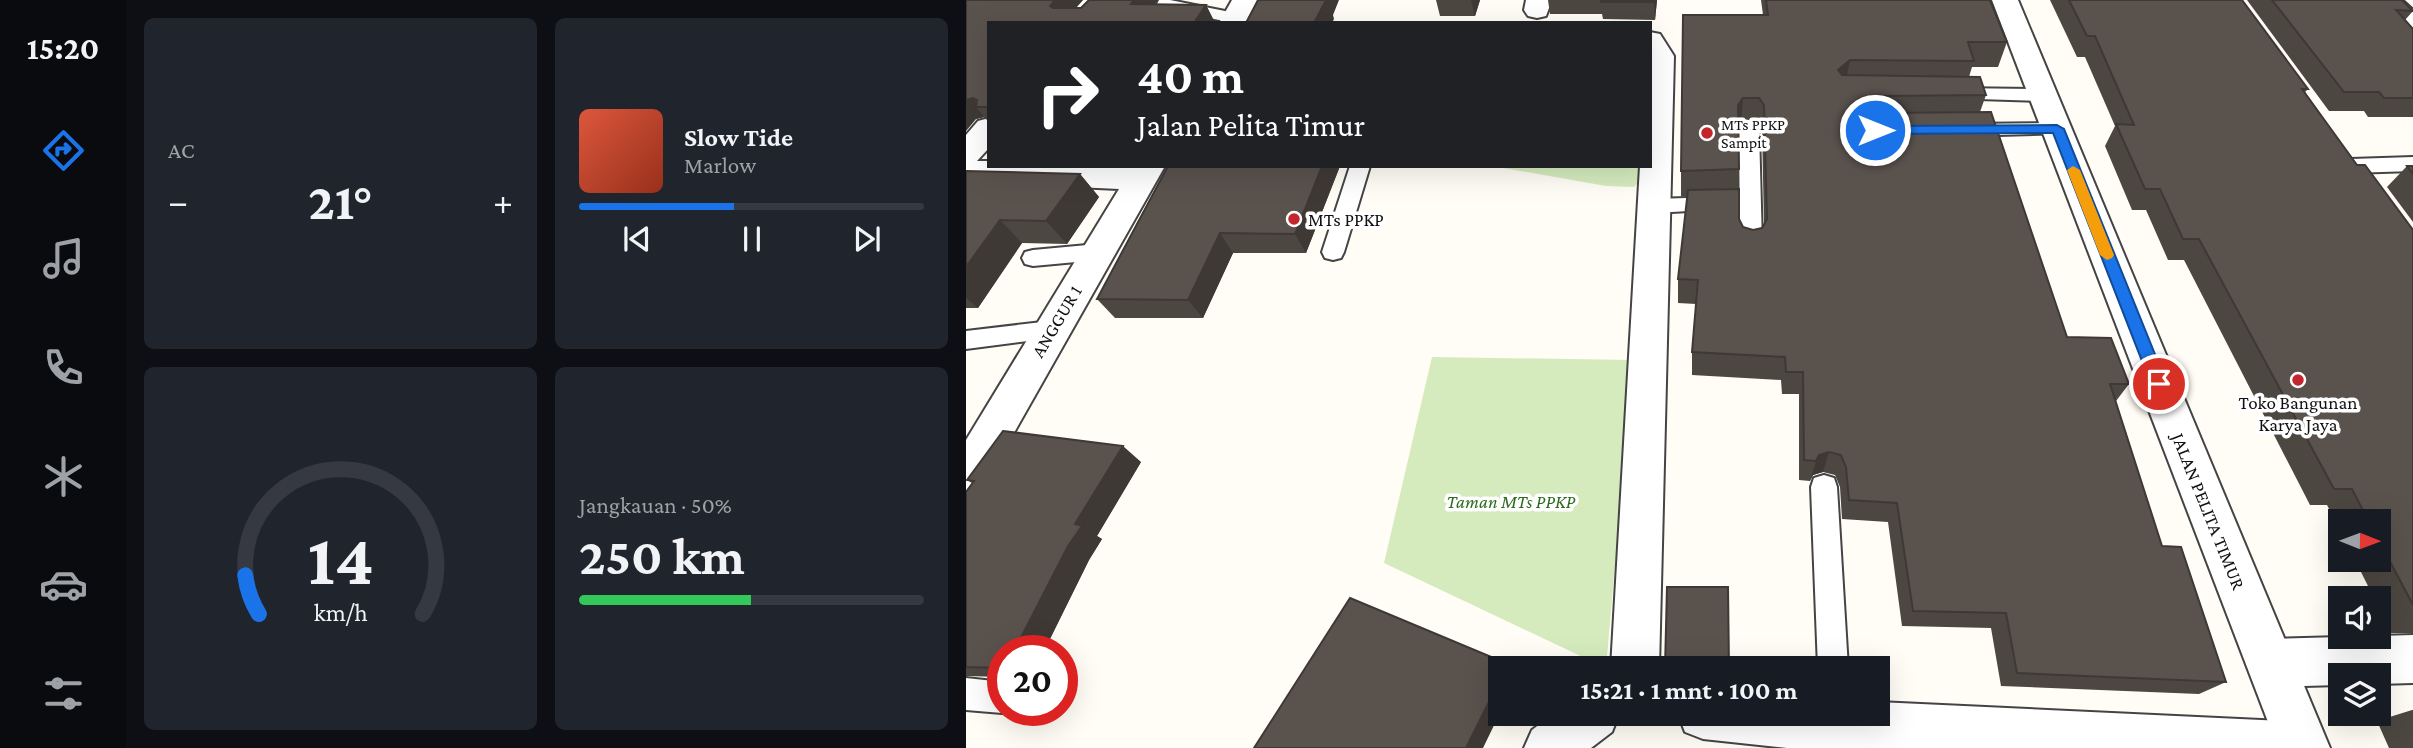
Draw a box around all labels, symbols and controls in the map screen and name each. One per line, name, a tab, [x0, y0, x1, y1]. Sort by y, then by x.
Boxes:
text: 15:20	[27, 30, 99, 66]
icon: right	[1022, 49, 1113, 140]
text: 40 m	[1137, 49, 1244, 104]
position arrow	[1838, 93, 1912, 167]
text: Jalan Pelita Timur	[1137, 107, 1365, 143]
place label: MTs PPKP Sampit	[1721, 116, 1785, 152]
text: Slow Tide	[684, 123, 793, 152]
marker: MTs PPKP Sampit	[1699, 125, 1715, 141]
icon: directions	[39, 126, 88, 175]
text: AC	[168, 137, 195, 163]
text: Marlow	[684, 152, 756, 178]
text: 21°	[308, 172, 373, 230]
text: −	[168, 180, 188, 222]
text: +	[493, 180, 513, 222]
place label: MTs PPKP	[1308, 209, 1384, 230]
marker: MTs PPKP	[1286, 211, 1302, 227]
icon: previous	[618, 220, 656, 258]
icon: pause	[733, 220, 771, 258]
icon: next	[848, 220, 886, 258]
icon: music	[39, 234, 88, 283]
street label: ANGGUR 1	[1027, 282, 1086, 361]
icon: phone	[39, 343, 88, 392]
pin	[2129, 354, 2189, 414]
icon: arrive	[2140, 365, 2178, 403]
marker: Toko Bangunan Karya Jaya	[2290, 372, 2306, 388]
place label: Toko Bangunan Karya Jaya	[2239, 392, 2357, 435]
street label: JALAN PELITA TIMUR	[2167, 428, 2250, 593]
icon: climate	[39, 452, 88, 501]
park label: Taman MTs PPKP	[1447, 491, 1576, 512]
text: Jangkauan · 50%	[579, 492, 732, 518]
north arrow	[2328, 509, 2390, 572]
map controls	[2328, 509, 2391, 726]
text: 14	[307, 520, 374, 601]
text: 250 km	[579, 527, 745, 585]
icon: car	[39, 560, 88, 609]
button: sound	[2328, 586, 2391, 649]
text: km/h	[314, 599, 367, 626]
speed limit sign: 20	[987, 635, 1078, 726]
button: layers	[2328, 663, 2391, 726]
icon: filters	[39, 669, 88, 718]
text: 15:21 · 1 mnt · 100 m	[1580, 676, 1798, 705]

